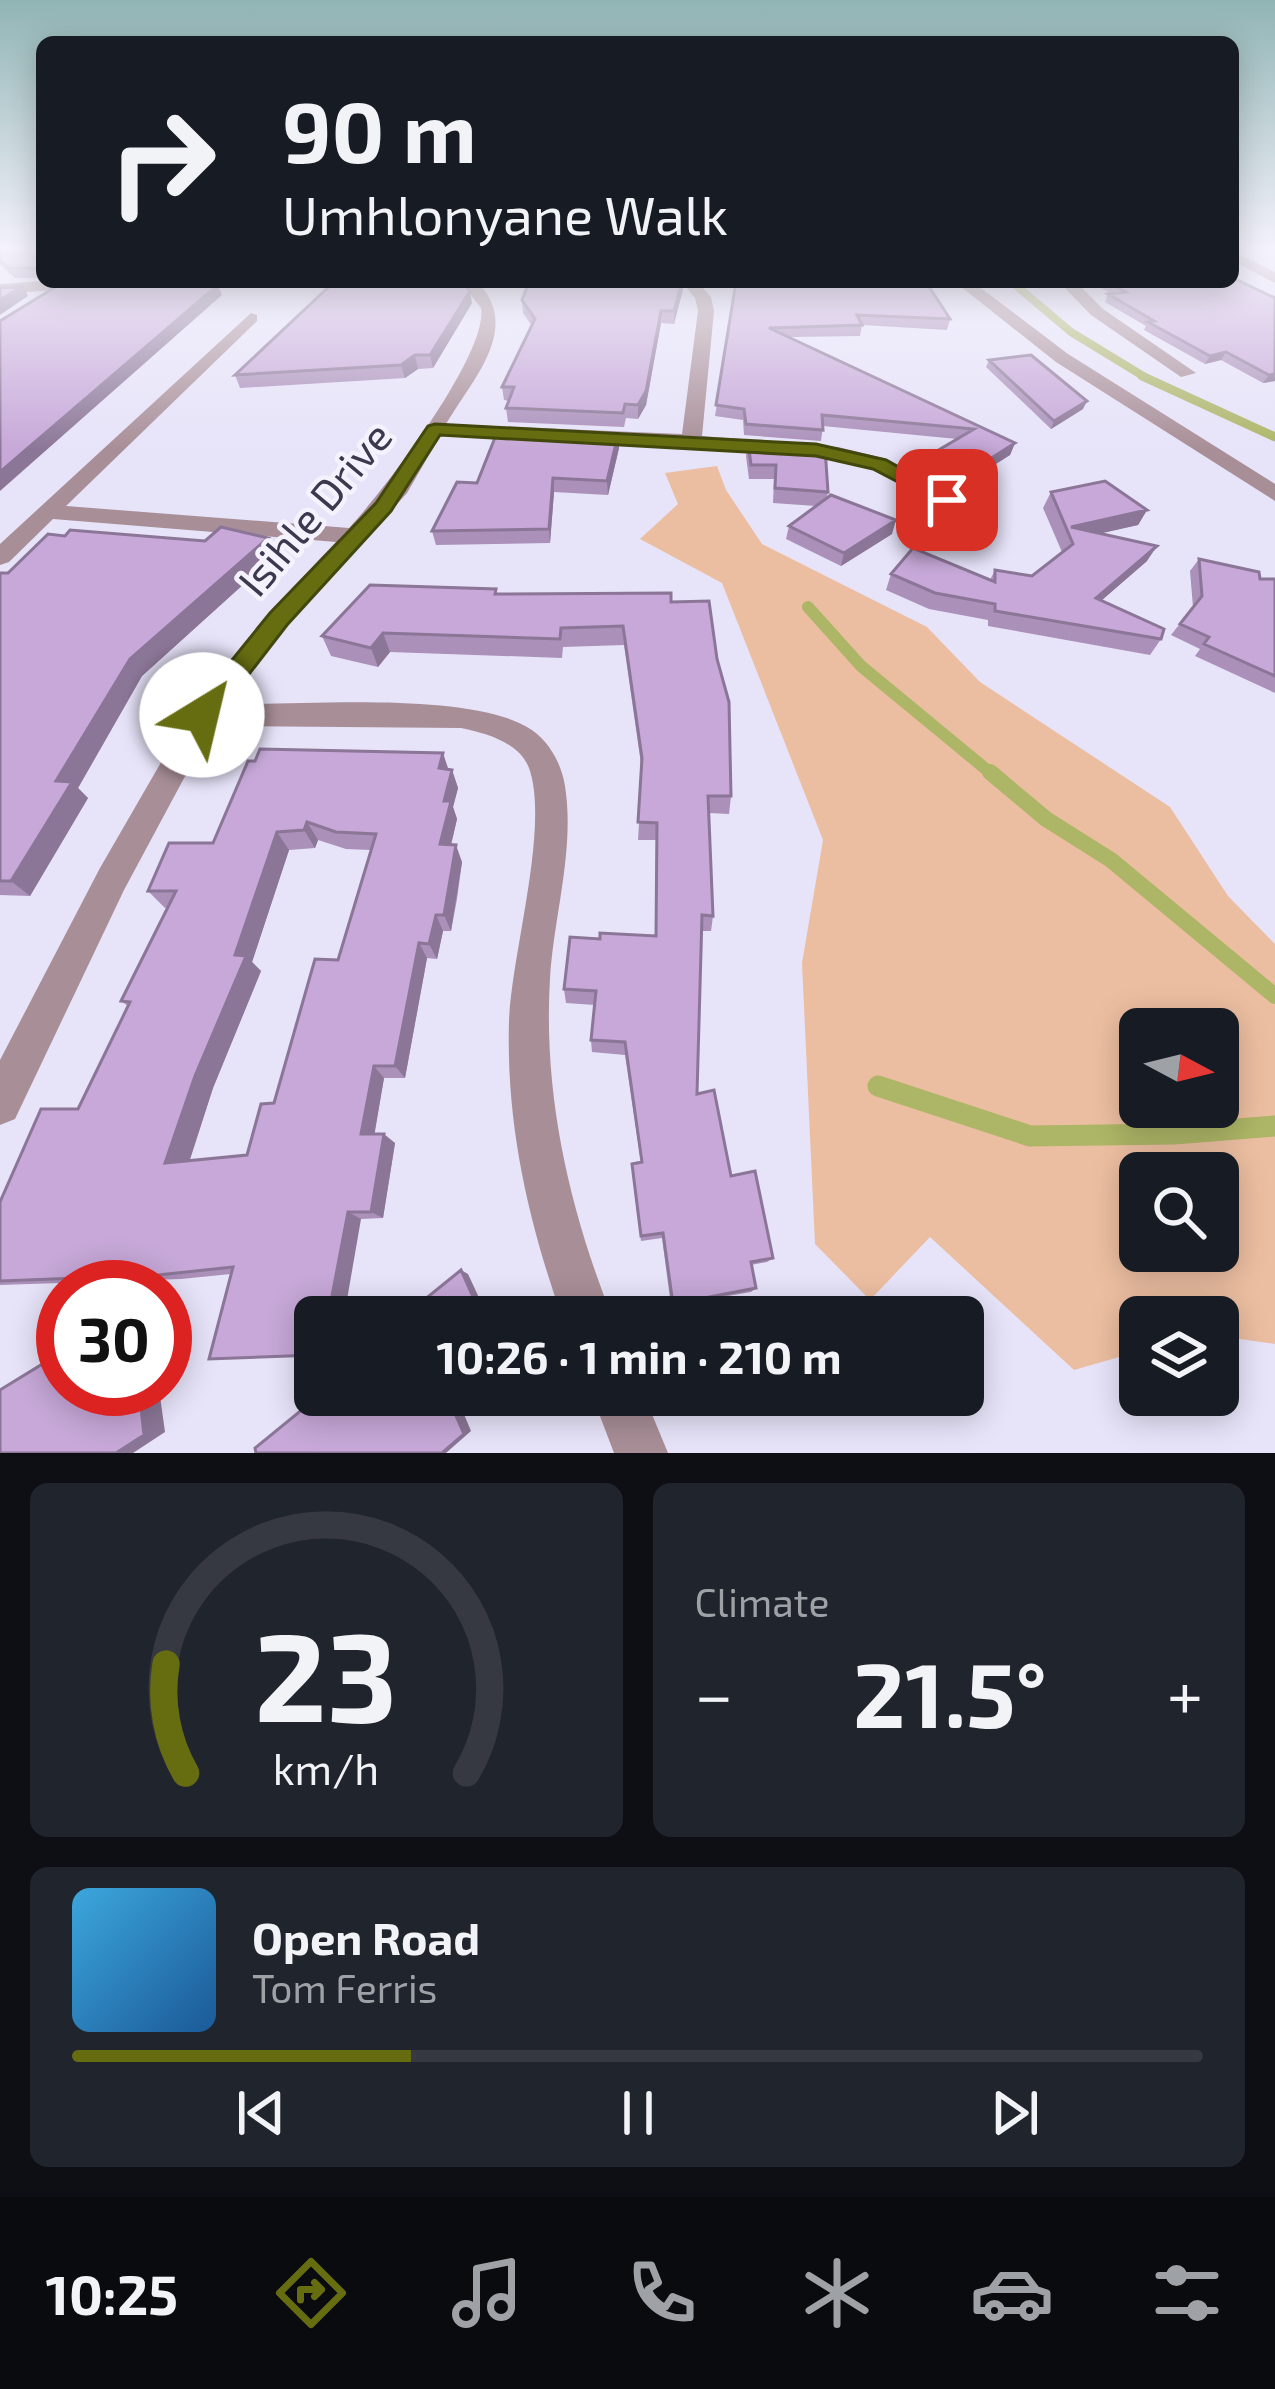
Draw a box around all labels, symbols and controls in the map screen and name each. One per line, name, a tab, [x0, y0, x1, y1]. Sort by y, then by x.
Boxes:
text: 90 m	[282, 79, 477, 180]
icon: right	[84, 84, 240, 240]
text: Umhlonyane Walk	[282, 181, 728, 246]
street label: Isihle Drive	[226, 411, 401, 605]
pin	[896, 449, 998, 551]
icon: arrive	[914, 467, 980, 533]
position arrow	[139, 652, 265, 778]
north arrow	[1119, 1008, 1239, 1128]
map controls	[1119, 1008, 1239, 1416]
button: search	[1119, 1152, 1239, 1272]
speed limit sign: 30	[36, 1260, 192, 1416]
button: layers	[1119, 1296, 1239, 1416]
text: 10:26 · 1 min · 210 m	[436, 1329, 842, 1383]
text: Climate	[695, 1578, 829, 1625]
text: 23	[255, 1597, 398, 1747]
text: 21.5°	[853, 1638, 1047, 1746]
text: −	[695, 1653, 733, 1732]
text: +	[1167, 1653, 1203, 1732]
text: km/h	[273, 1742, 379, 1794]
text: Open Road	[252, 1910, 480, 1964]
text: Tom Ferris	[252, 1964, 437, 2011]
icon: previous	[228, 2080, 294, 2146]
icon: pause	[605, 2080, 671, 2146]
icon: next	[982, 2080, 1048, 2146]
icon: directions	[269, 2251, 353, 2335]
icon: music	[445, 2251, 529, 2335]
icon: phone	[620, 2251, 704, 2335]
icon: climate	[795, 2251, 879, 2335]
icon: car	[970, 2251, 1054, 2335]
icon: filters	[1145, 2251, 1229, 2335]
text: 10:25	[46, 2261, 178, 2326]

